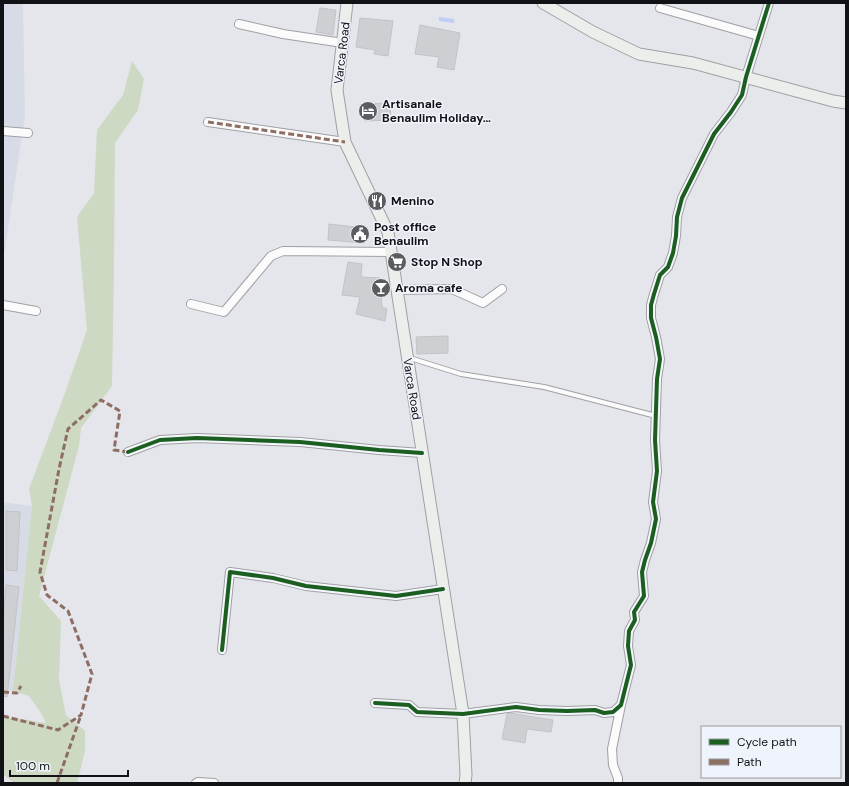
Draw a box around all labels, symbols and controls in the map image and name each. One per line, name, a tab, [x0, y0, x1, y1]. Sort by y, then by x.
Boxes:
street label: Varca Road	[330, 21, 354, 85]
place label: Artisanale Benaulim Holiday…	[382, 96, 491, 126]
hotel icon: Artisanale Benaulim Holiday…	[357, 100, 379, 122]
restaurant icon: Menino	[366, 190, 388, 212]
place label: Menino	[391, 193, 434, 209]
place label: Post office Benaulim	[374, 219, 436, 249]
public building icon: Post office Benaulim	[349, 223, 371, 245]
supermarket icon: Stop N Shop	[386, 251, 408, 273]
place label: Stop N Shop	[411, 254, 483, 270]
bar icon: Aroma cafe	[370, 277, 392, 299]
place label: Aroma cafe	[395, 280, 463, 296]
street label: Varca Road	[399, 357, 425, 421]
legend	[701, 726, 841, 778]
text: Cycle path	[737, 734, 797, 750]
scale bar	[10, 752, 128, 778]
text: Path	[737, 754, 762, 770]
text: 100 m	[16, 758, 50, 774]

